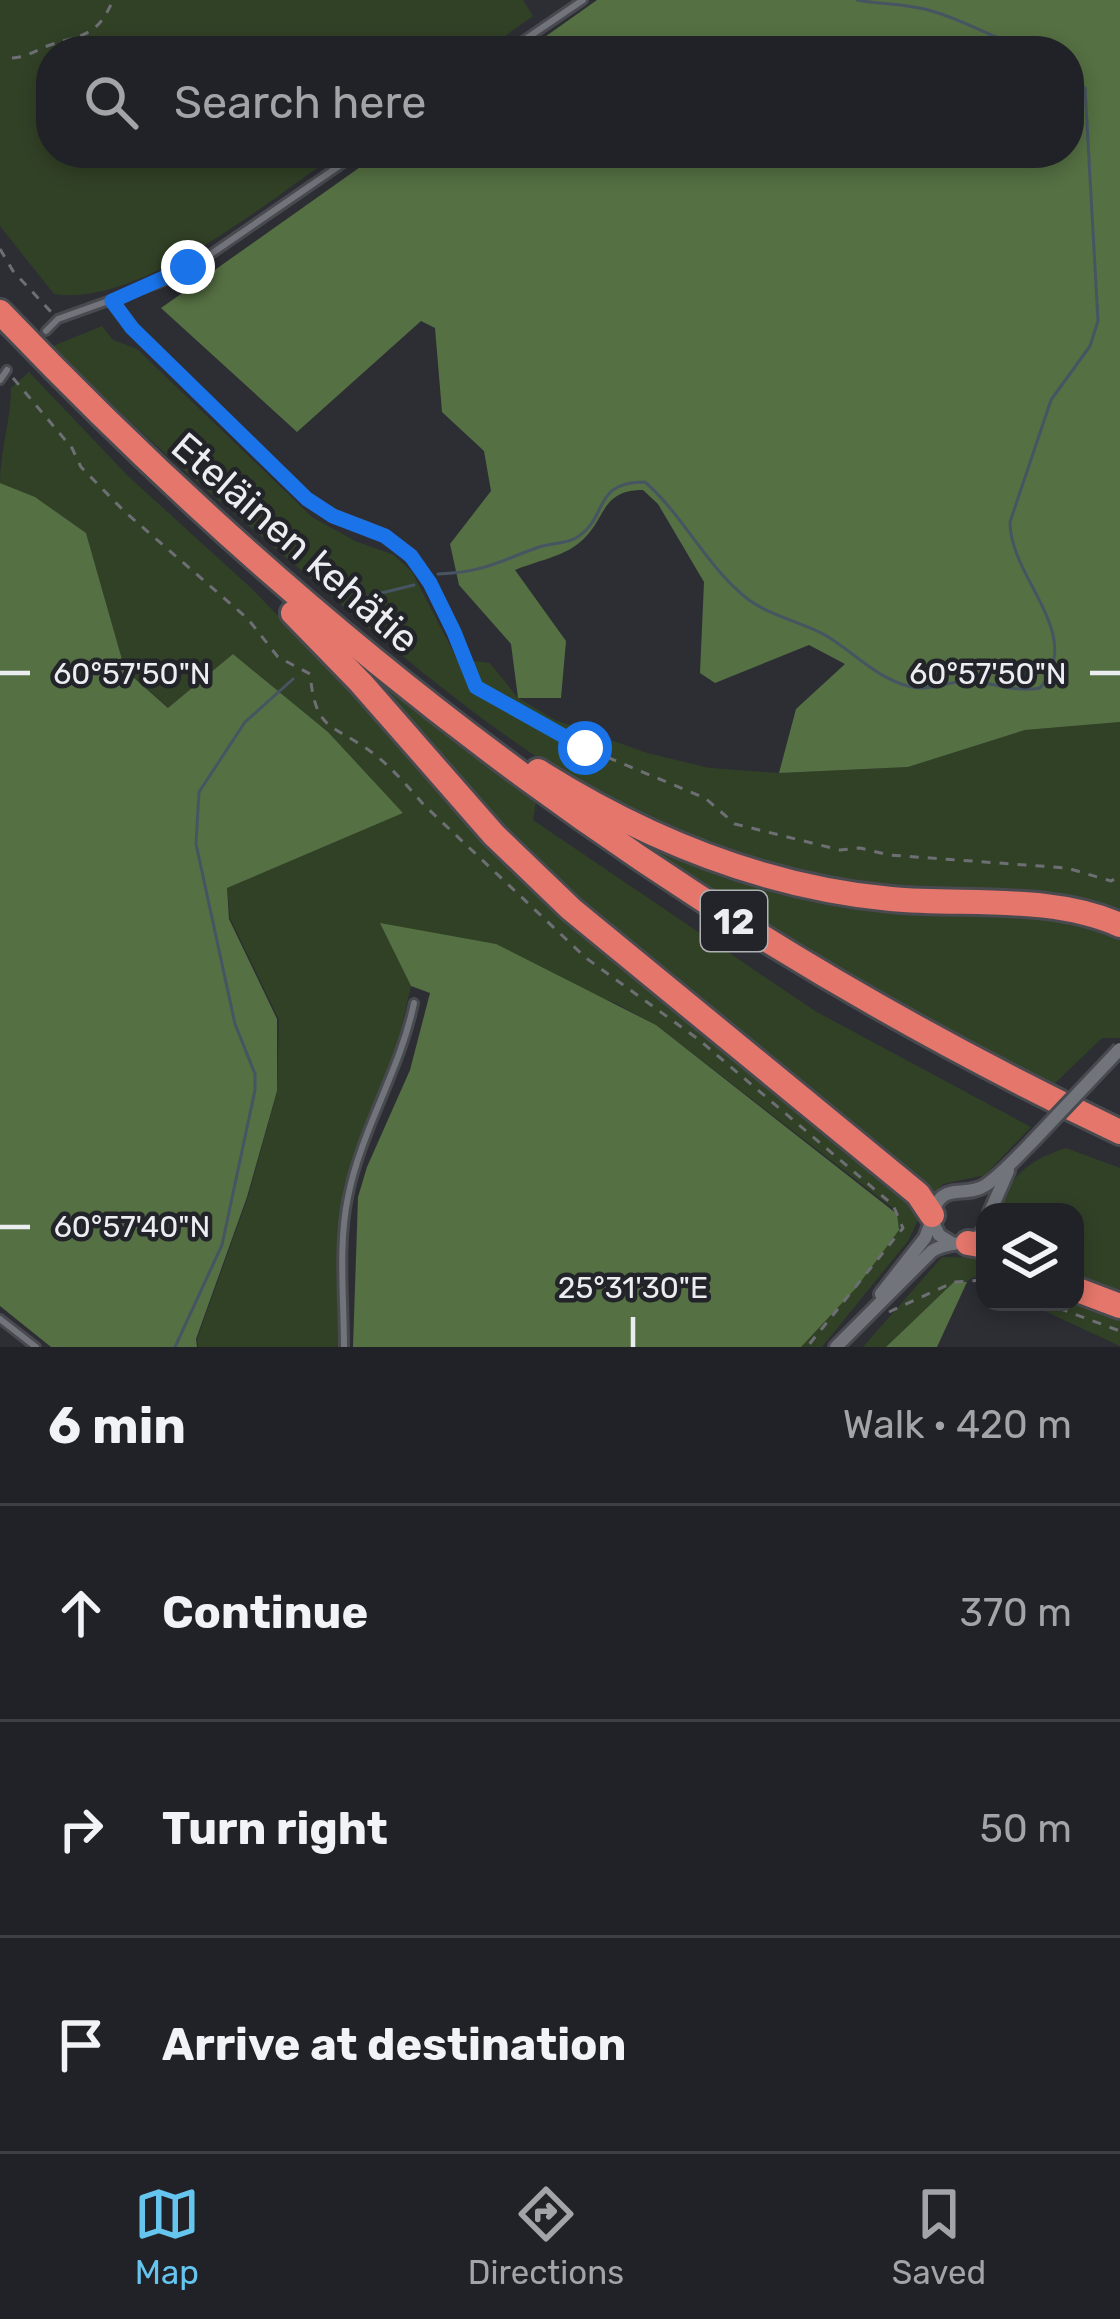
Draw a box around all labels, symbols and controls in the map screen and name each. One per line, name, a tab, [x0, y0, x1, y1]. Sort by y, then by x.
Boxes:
search box	[36, 36, 1084, 168]
icon: search	[78, 69, 144, 135]
text: Search here	[174, 76, 426, 129]
route end	[161, 240, 215, 294]
street label: Eteläinen kehätie	[162, 423, 428, 663]
text: 60°57'50"N	[53, 656, 211, 692]
text: 60°57'50"N	[909, 656, 1067, 692]
route start	[558, 721, 612, 775]
road number: 12	[701, 891, 767, 951]
map controls	[976, 1203, 1084, 1311]
button: layers	[976, 1203, 1084, 1311]
text: 60°57'40"N	[54, 1209, 210, 1245]
text: 25°31'30"E	[558, 1270, 708, 1306]
text: 6 min	[48, 1395, 186, 1456]
text: Walk · 420 m	[843, 1402, 1072, 1448]
icon: ahead	[48, 1580, 114, 1646]
text: Continue	[162, 1586, 368, 1639]
text: 370 m	[960, 1590, 1072, 1636]
icon: right	[48, 1796, 114, 1862]
text: Turn right	[162, 1802, 388, 1855]
text: 50 m	[980, 1806, 1072, 1852]
icon: arrive	[48, 2012, 114, 2078]
text: Arrive at destination	[162, 2018, 627, 2071]
tab: Map	[134, 2181, 200, 2292]
tab: Directions	[468, 2181, 624, 2292]
tab: Saved	[892, 2181, 986, 2292]

